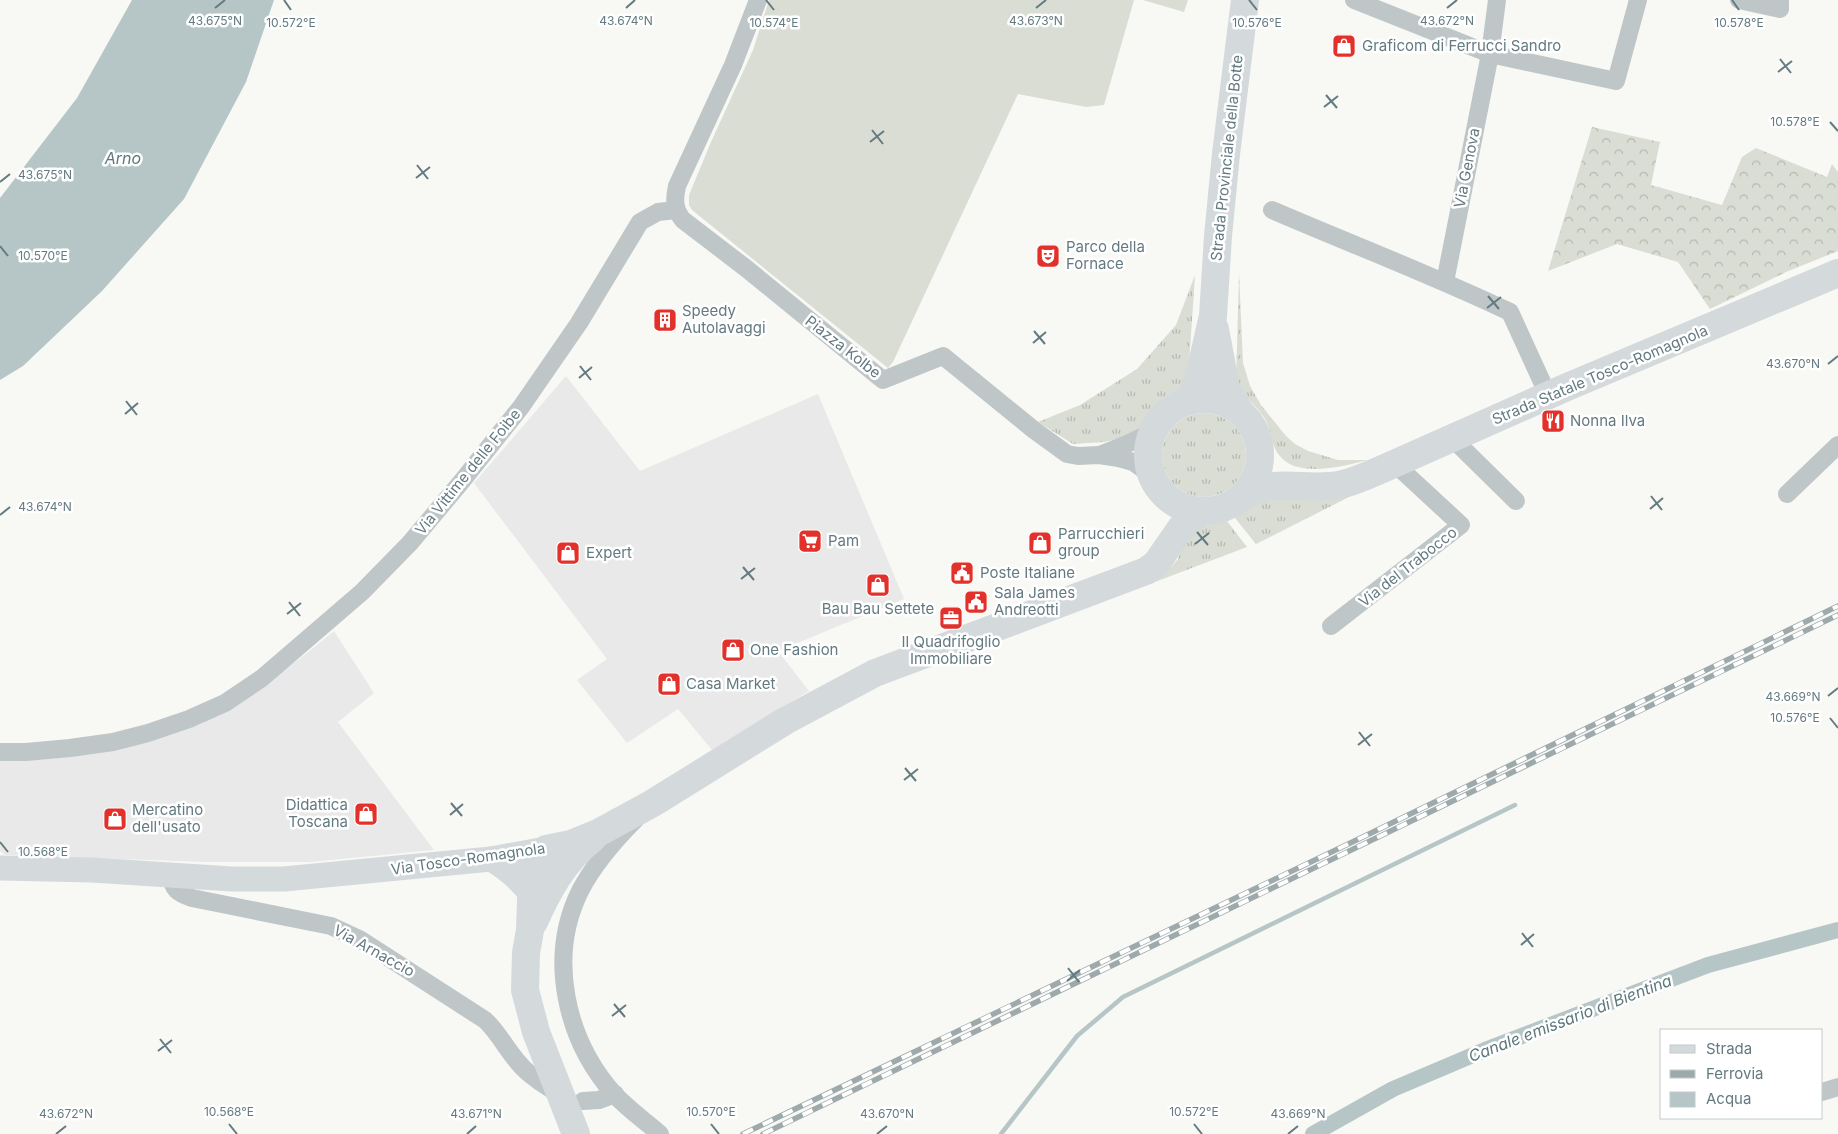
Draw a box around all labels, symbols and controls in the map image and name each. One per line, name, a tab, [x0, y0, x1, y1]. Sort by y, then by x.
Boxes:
text: 43.675°N	[188, 13, 242, 28]
text: 43.674°N	[599, 13, 653, 28]
text: 43.673°N	[1009, 13, 1063, 28]
text: 43.672°N	[1420, 13, 1474, 28]
text: 10.572°E	[266, 15, 316, 30]
text: 10.574°E	[749, 15, 799, 30]
text: 10.576°E	[1232, 15, 1282, 30]
text: 10.578°E	[1714, 15, 1764, 30]
shop icon: Graficom di Ferrucci Sandro	[1331, 33, 1357, 59]
place label: Graficom di Ferrucci Sandro	[1362, 36, 1561, 55]
street label: Strada Provinciale della Botte	[1206, 54, 1247, 262]
text: 10.578°E	[1770, 114, 1820, 129]
street label: Via Genova	[1449, 126, 1484, 209]
water label: Arno	[104, 148, 141, 168]
text: 43.675°N	[18, 167, 72, 182]
place label: Parco della Fornace	[1066, 237, 1145, 273]
theatre icon: Parco della Fornace	[1035, 243, 1061, 269]
text: 10.570°E	[18, 248, 68, 263]
place label: Speedy Autolavaggi	[682, 301, 766, 337]
building icon: Speedy Autolavaggi	[652, 307, 678, 333]
street label: Piazza Kolbe	[802, 311, 885, 382]
street label: Strada Statale Tosco-Romagnola	[1489, 320, 1711, 429]
text: 43.670°N	[1766, 356, 1820, 371]
street label: Via Vittime delle Foibe	[411, 405, 524, 539]
restaurant icon: Nonna Ilva	[1540, 408, 1566, 434]
place label: Nonna Ilva	[1570, 411, 1645, 430]
text: 43.674°N	[18, 499, 72, 514]
street label: Via del Trabocco	[1355, 522, 1461, 611]
place label: Parrucchieri group	[1058, 524, 1144, 560]
supermarket icon: Pam	[797, 528, 823, 554]
shop icon: Parrucchieri group	[1027, 530, 1053, 556]
place label: Pam	[828, 531, 859, 550]
shop icon: Expert	[555, 540, 581, 566]
place label: Expert	[586, 543, 632, 562]
public building icon: Poste Italiane	[949, 560, 975, 586]
place label: Poste Italiane	[980, 563, 1075, 582]
shop icon: Bau Bau Settete	[865, 572, 891, 598]
place label: Sala James Andreotti	[994, 583, 1075, 619]
public building icon: Sala James Andreotti	[963, 589, 989, 615]
place label: Bau Bau Settete	[822, 599, 934, 618]
office icon: Il Quadrifoglio Immobiliare	[938, 605, 964, 631]
place label: Il Quadrifoglio Immobiliare	[902, 632, 1000, 668]
shop icon: One Fashion	[720, 637, 746, 663]
place label: One Fashion	[750, 640, 838, 659]
shop icon: Casa Market	[656, 671, 682, 697]
place label: Casa Market	[686, 674, 775, 693]
text: 43.669°N	[1766, 689, 1820, 704]
text: 10.576°E	[1770, 710, 1820, 725]
place label: Didattica Toscana	[286, 795, 348, 831]
place label: Mercatino dell'usato	[132, 800, 203, 836]
shop icon: Didattica Toscana	[353, 801, 379, 827]
shop icon: Mercatino dell'usato	[102, 806, 128, 832]
street label: Via Tosco-Romagnola	[390, 838, 546, 879]
text: 10.568°E	[18, 844, 68, 859]
street label: Via Arnaccio	[330, 920, 418, 981]
water label: Canale emissario di Bientina	[1466, 970, 1675, 1066]
legend	[1660, 1029, 1823, 1119]
text: Strada	[1706, 1039, 1752, 1058]
text: Ferrovia	[1706, 1064, 1763, 1083]
text: Acqua	[1706, 1089, 1751, 1108]
text: 10.568°E	[204, 1104, 254, 1119]
text: 10.570°E	[686, 1104, 736, 1119]
text: 10.572°E	[1169, 1104, 1219, 1119]
text: 43.672°N	[39, 1106, 93, 1121]
text: 43.671°N	[450, 1106, 502, 1121]
text: 43.670°N	[860, 1106, 914, 1121]
text: 43.669°N	[1271, 1106, 1325, 1121]

